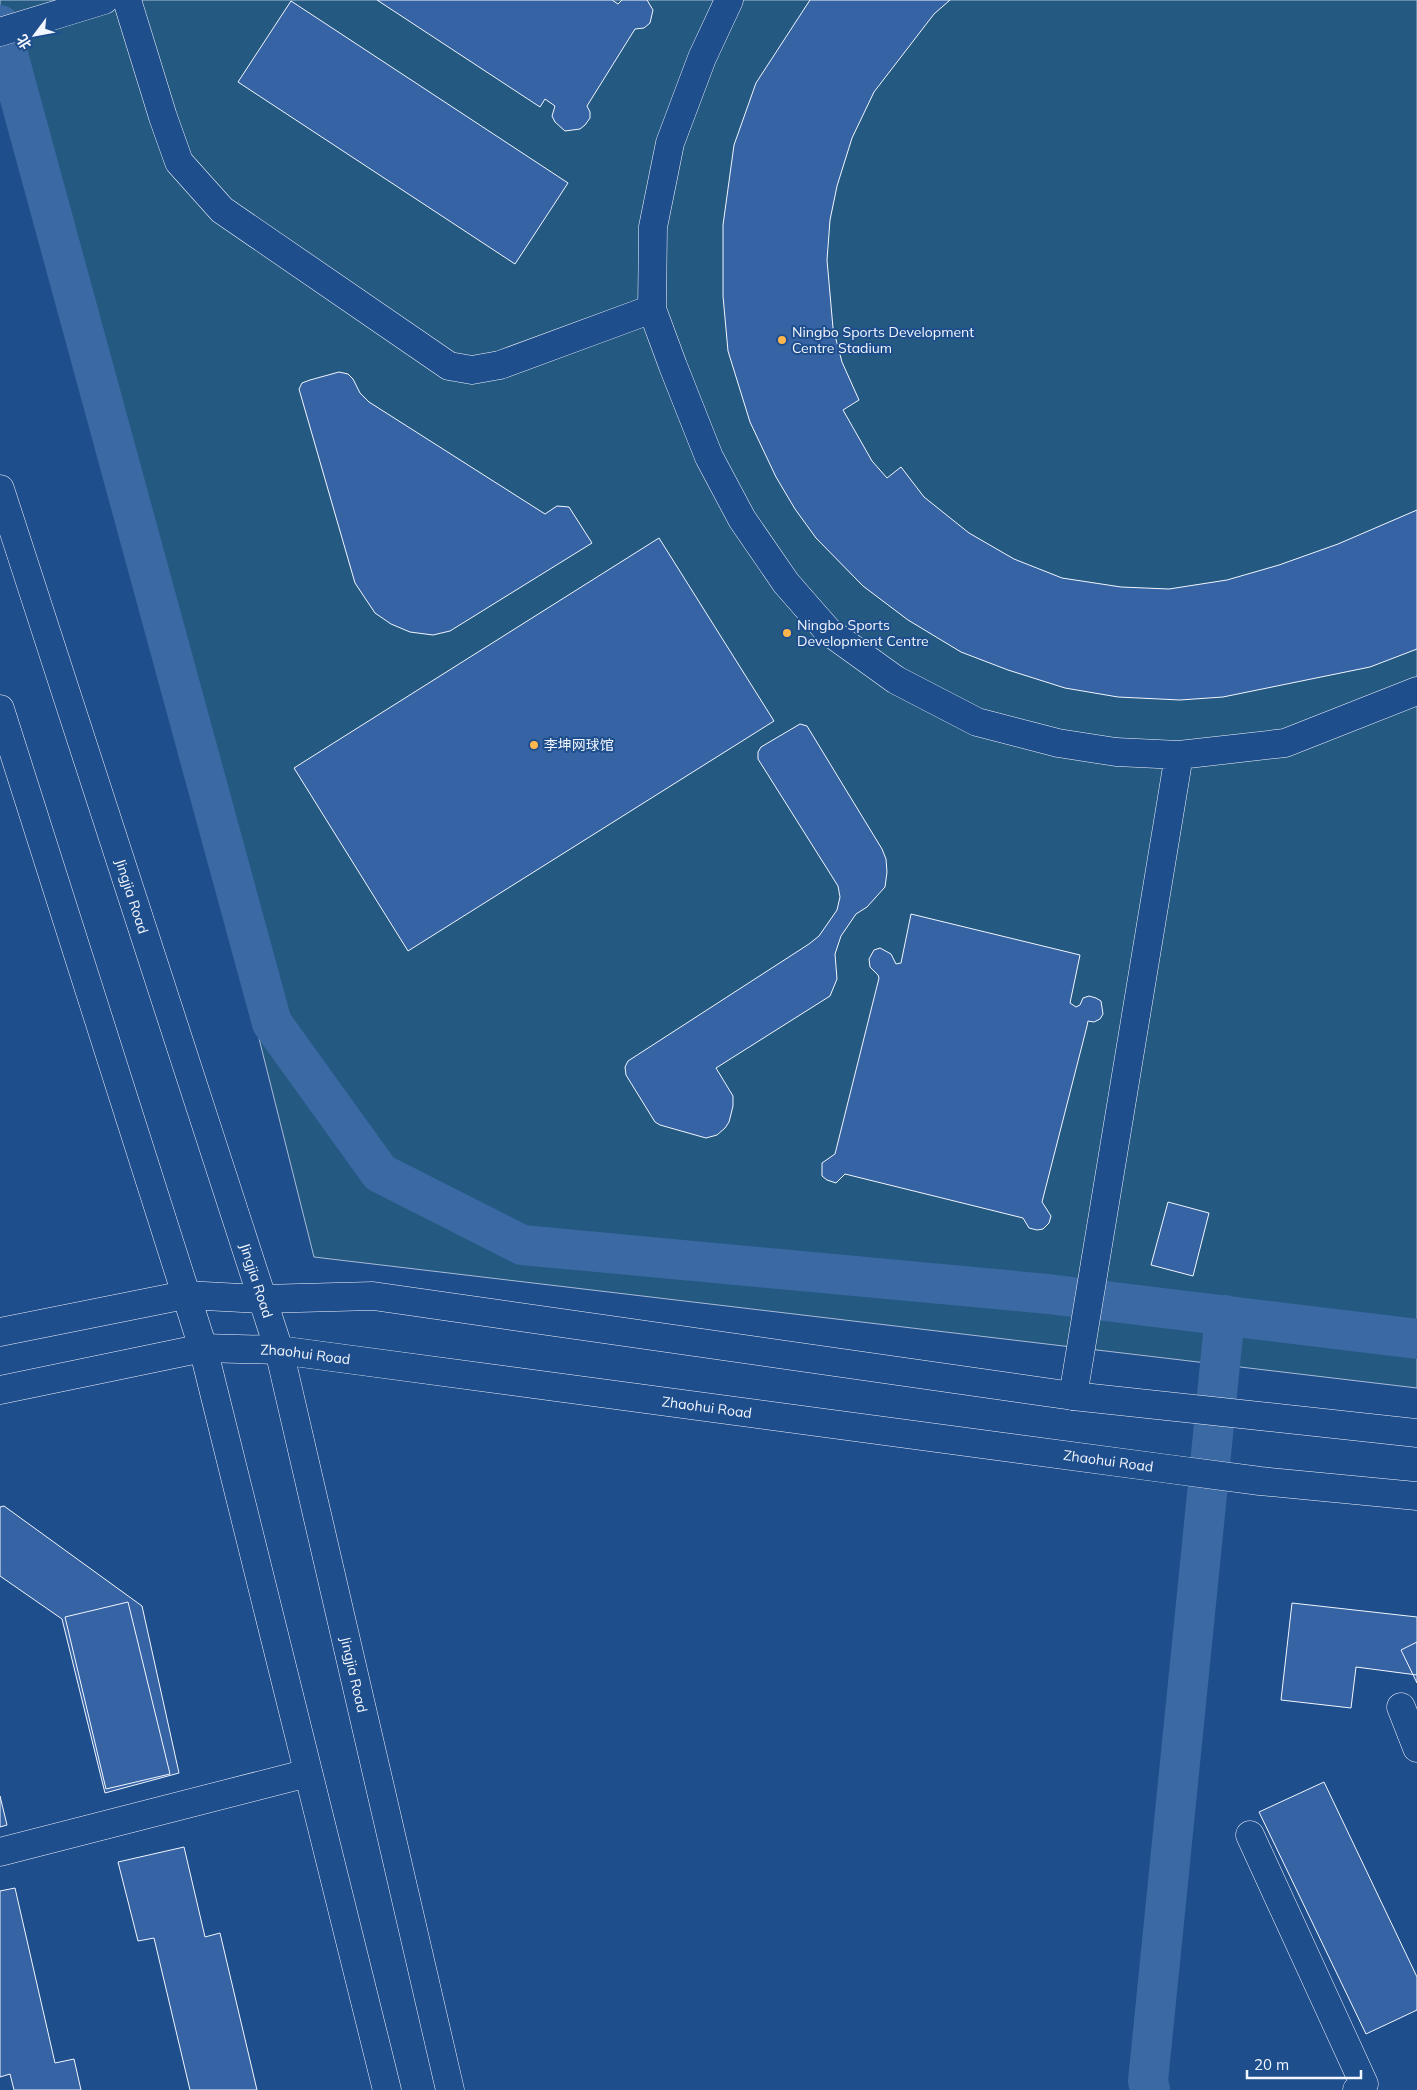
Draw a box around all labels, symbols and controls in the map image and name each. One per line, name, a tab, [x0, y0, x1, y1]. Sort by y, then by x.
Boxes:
north arrow	[10, 10, 60, 60]
text: 北	[13, 31, 35, 53]
place label: Ningbo Sports Development Centre Stadium	[792, 323, 974, 357]
marker: Ningbo Sports Development Centre Stadium	[776, 334, 788, 346]
place label: Ningbo Sports Development Centre	[797, 616, 929, 650]
marker: Ningbo Sports Development Centre	[781, 627, 793, 639]
place label: 李坤网球馆	[544, 736, 614, 754]
marker: 李坤网球馆	[528, 739, 540, 751]
street label: Jingjia Road	[111, 856, 152, 936]
street label: Jingjia Road	[236, 1241, 277, 1320]
street label: Zhaohui Road	[260, 1341, 352, 1368]
street label: Zhaohui Road	[661, 1392, 753, 1422]
street label: Zhaohui Road	[1062, 1446, 1154, 1476]
street label: Jingjia Road	[336, 1634, 371, 1714]
scale bar	[1247, 2048, 1361, 2080]
text: 20 m	[1254, 2055, 1289, 2074]

